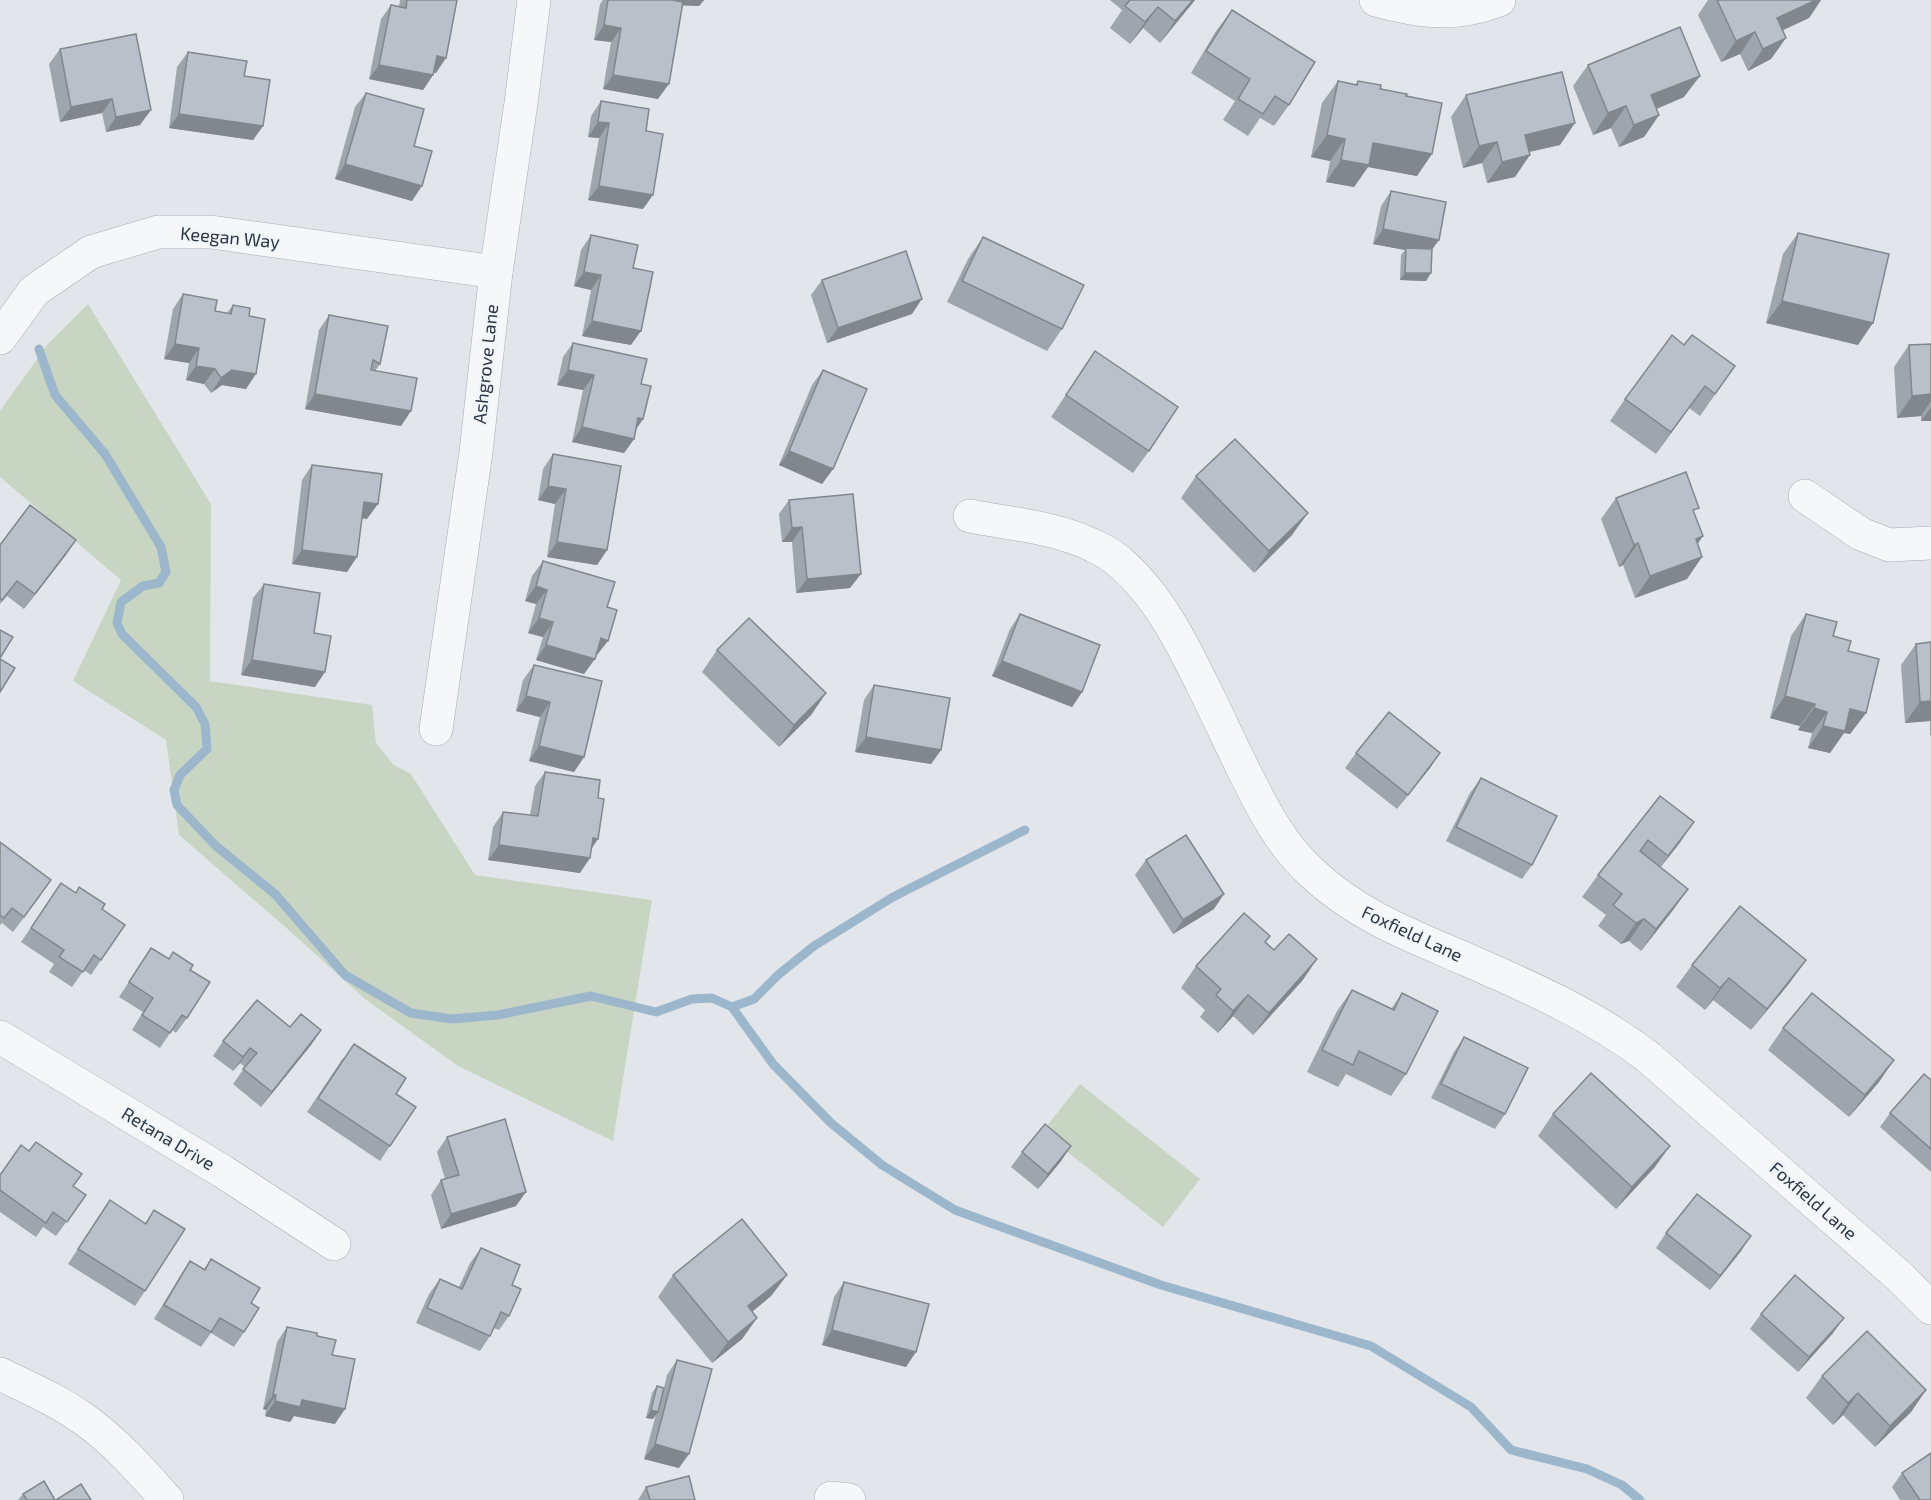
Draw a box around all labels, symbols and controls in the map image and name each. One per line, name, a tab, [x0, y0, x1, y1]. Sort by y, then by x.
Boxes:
street label: Keegan Way	[179, 222, 281, 252]
street label: Ashgrove Lane	[468, 303, 502, 425]
street label: Foxfield Lane	[1359, 900, 1466, 966]
street label: Retana Drive	[118, 1102, 219, 1174]
street label: Foxfield Lane	[1766, 1156, 1862, 1244]

